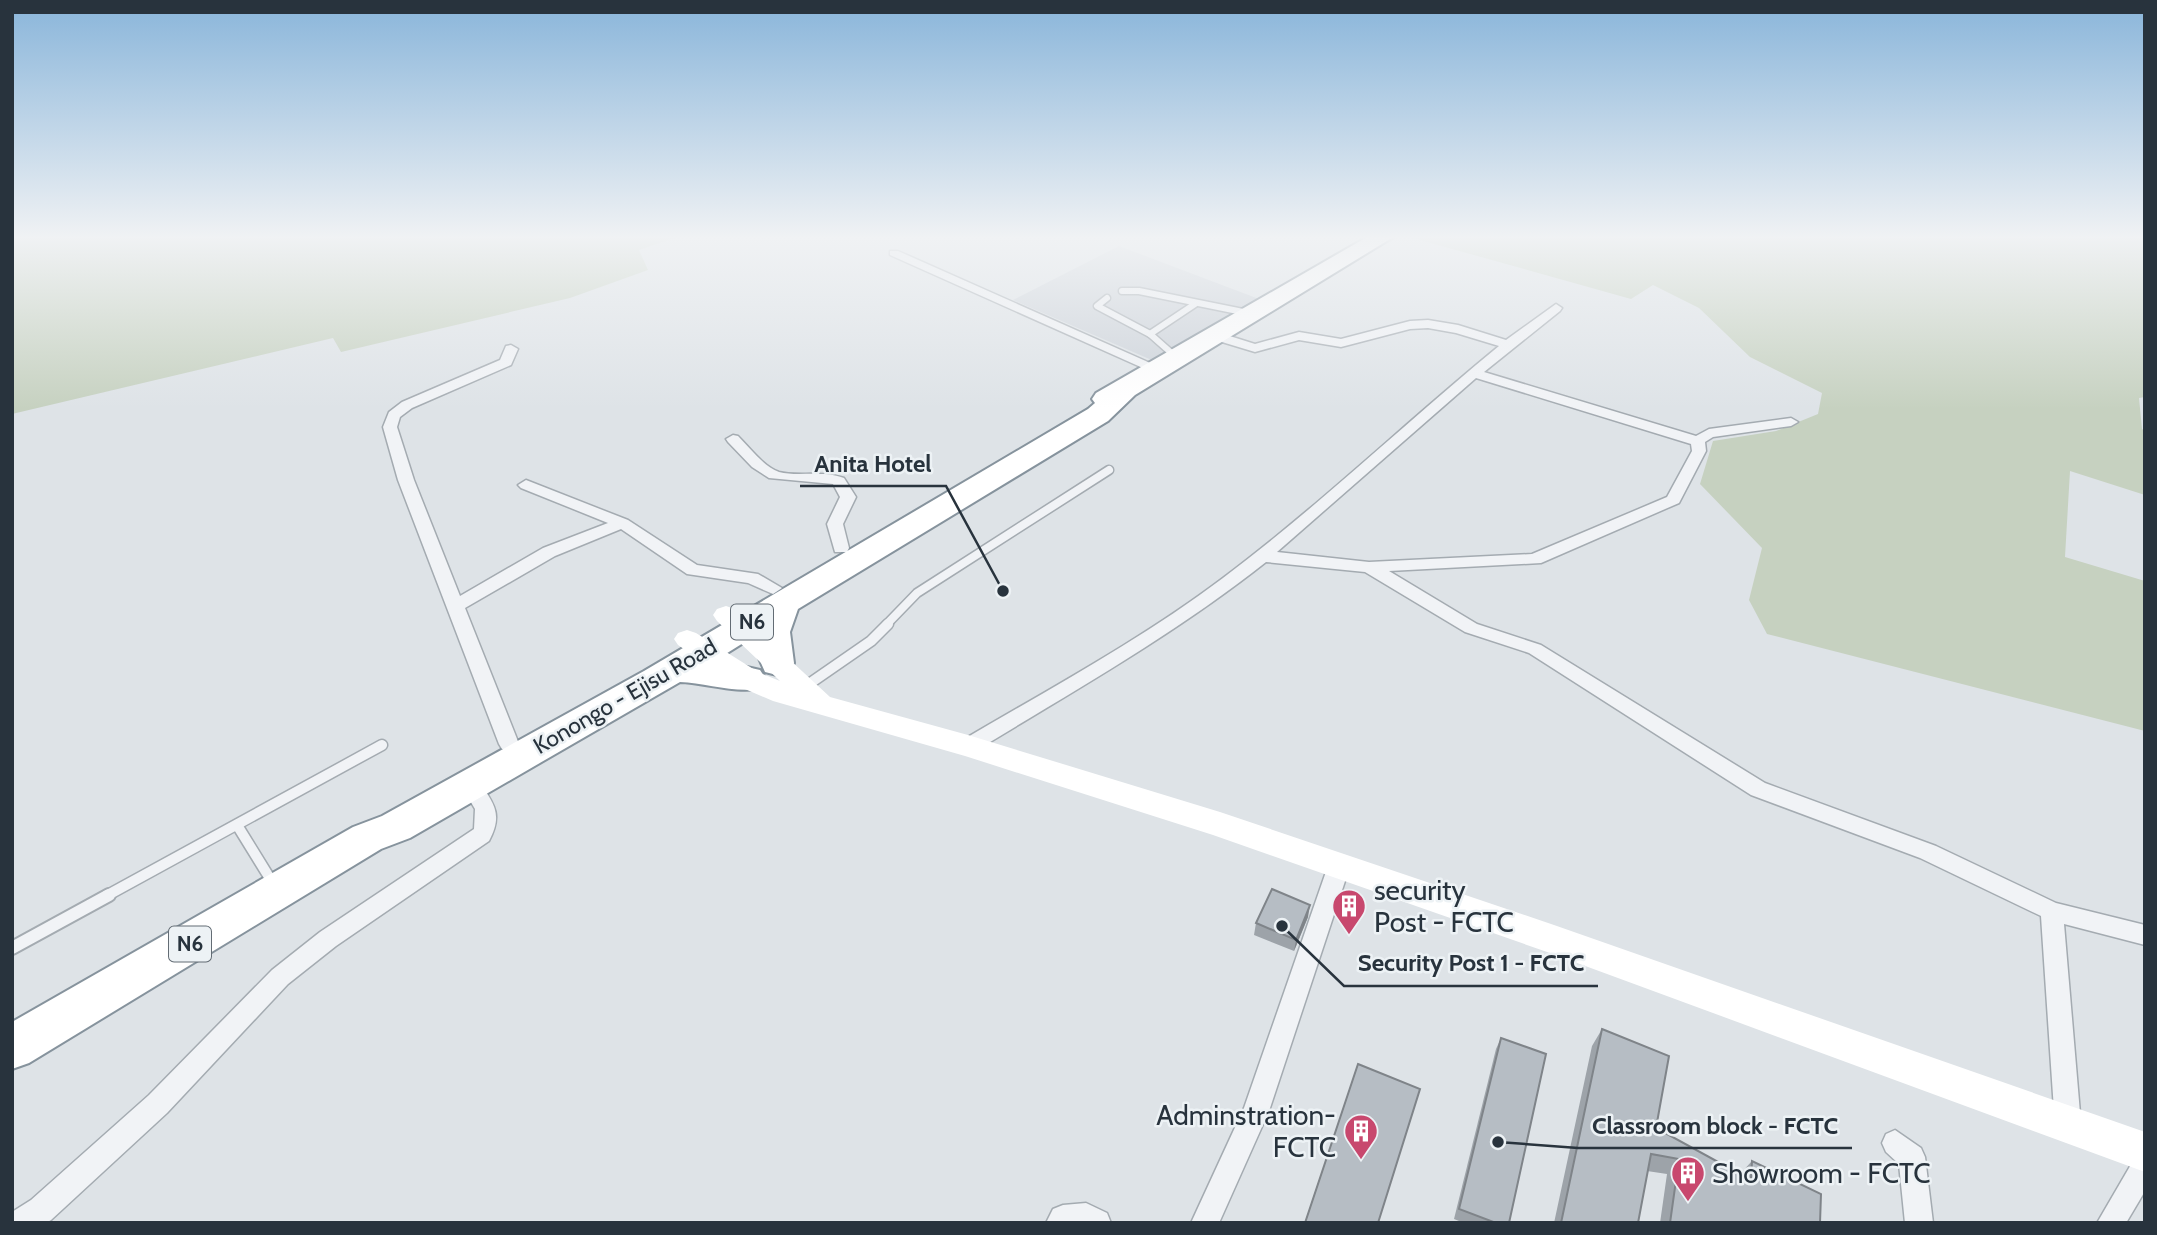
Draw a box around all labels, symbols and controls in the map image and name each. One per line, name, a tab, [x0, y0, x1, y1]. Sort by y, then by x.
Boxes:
callout: Anita Hotel	[800, 441, 946, 486]
text: Anita Hotel	[814, 449, 932, 478]
road number: N6	[731, 604, 773, 640]
street label: Konongo - Ejisu Road	[528, 632, 722, 760]
place label: security Post - FCTC	[1374, 873, 1514, 939]
building icon: security Post - FCTC	[1330, 887, 1368, 936]
road number: N6	[169, 926, 211, 962]
callout: Security Post 1 - FCTC	[1344, 941, 1598, 986]
text: Security Post 1 - FCTC	[1358, 948, 1584, 977]
place label: Adminstration- FCTC	[1156, 1098, 1336, 1164]
callout: Classroom block - FCTC	[1578, 1103, 1852, 1148]
text: Classroom block - FCTC	[1592, 1111, 1838, 1140]
building icon: Adminstration- FCTC	[1342, 1112, 1380, 1161]
building icon: Showroom - FCTC	[1669, 1154, 1707, 1203]
place label: Showroom - FCTC	[1712, 1156, 1930, 1190]

